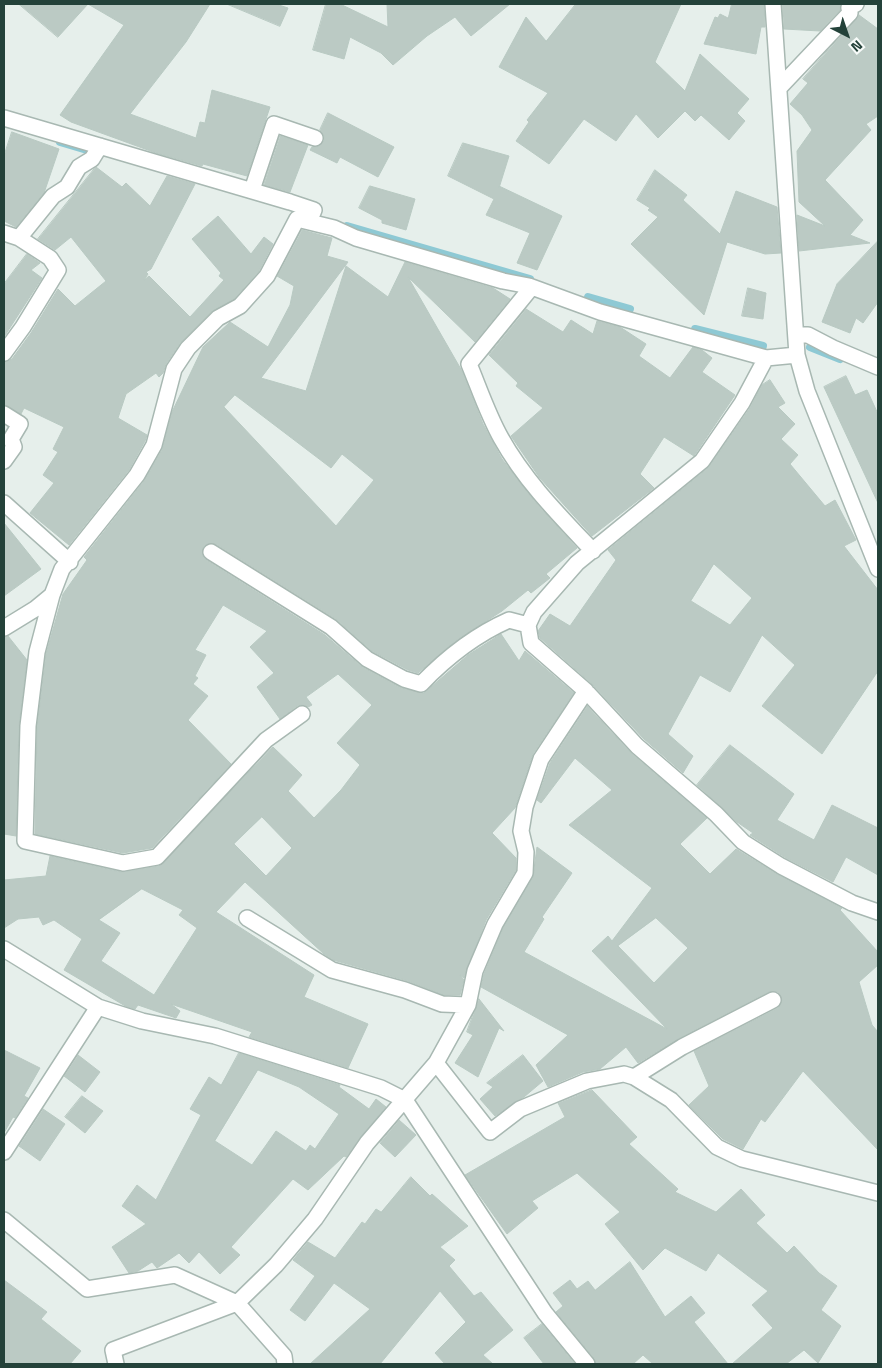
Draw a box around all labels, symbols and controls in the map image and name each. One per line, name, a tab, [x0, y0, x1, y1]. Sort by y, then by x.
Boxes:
north arrow	[822, 10, 872, 60]
text: N	[847, 36, 868, 58]

